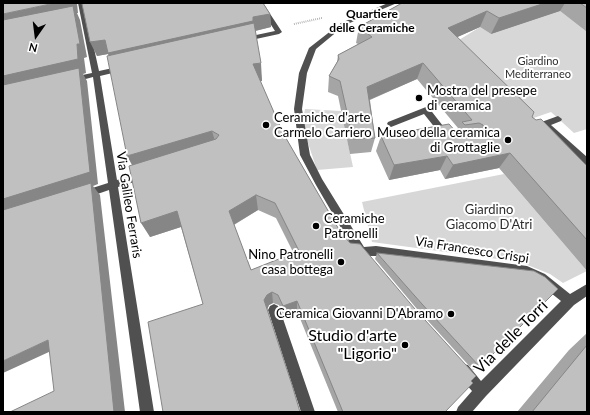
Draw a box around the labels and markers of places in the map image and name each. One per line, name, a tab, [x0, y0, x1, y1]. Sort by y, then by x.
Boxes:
place label: Mostra del presepe di ceramica	[427, 83, 537, 114]
marker: Mostra del presepe di ceramica	[414, 93, 424, 103]
place label: Ceramiche d'arte Carmelo Carriero	[274, 110, 372, 141]
marker: Ceramiche d'arte Carmelo Carriero	[261, 120, 271, 130]
place label: Museo della ceramica di Grottaglie	[377, 125, 500, 156]
marker: Museo della ceramica di Grottaglie	[503, 135, 513, 145]
place label: Ceramiche Patronelli	[324, 211, 385, 242]
marker: Ceramiche Patronelli	[311, 221, 321, 231]
place label: Nino Patronelli casa bottega	[248, 247, 333, 278]
marker: Nino Patronelli casa bottega	[336, 257, 346, 267]
place label: Ceramica Giovanni D'Abramo	[276, 306, 443, 322]
marker: Ceramica Giovanni D'Abramo	[446, 309, 456, 319]
place label: Studio d'arte "Ligorio"	[308, 326, 397, 364]
marker: Studio d'arte "Ligorio"	[400, 340, 410, 350]

